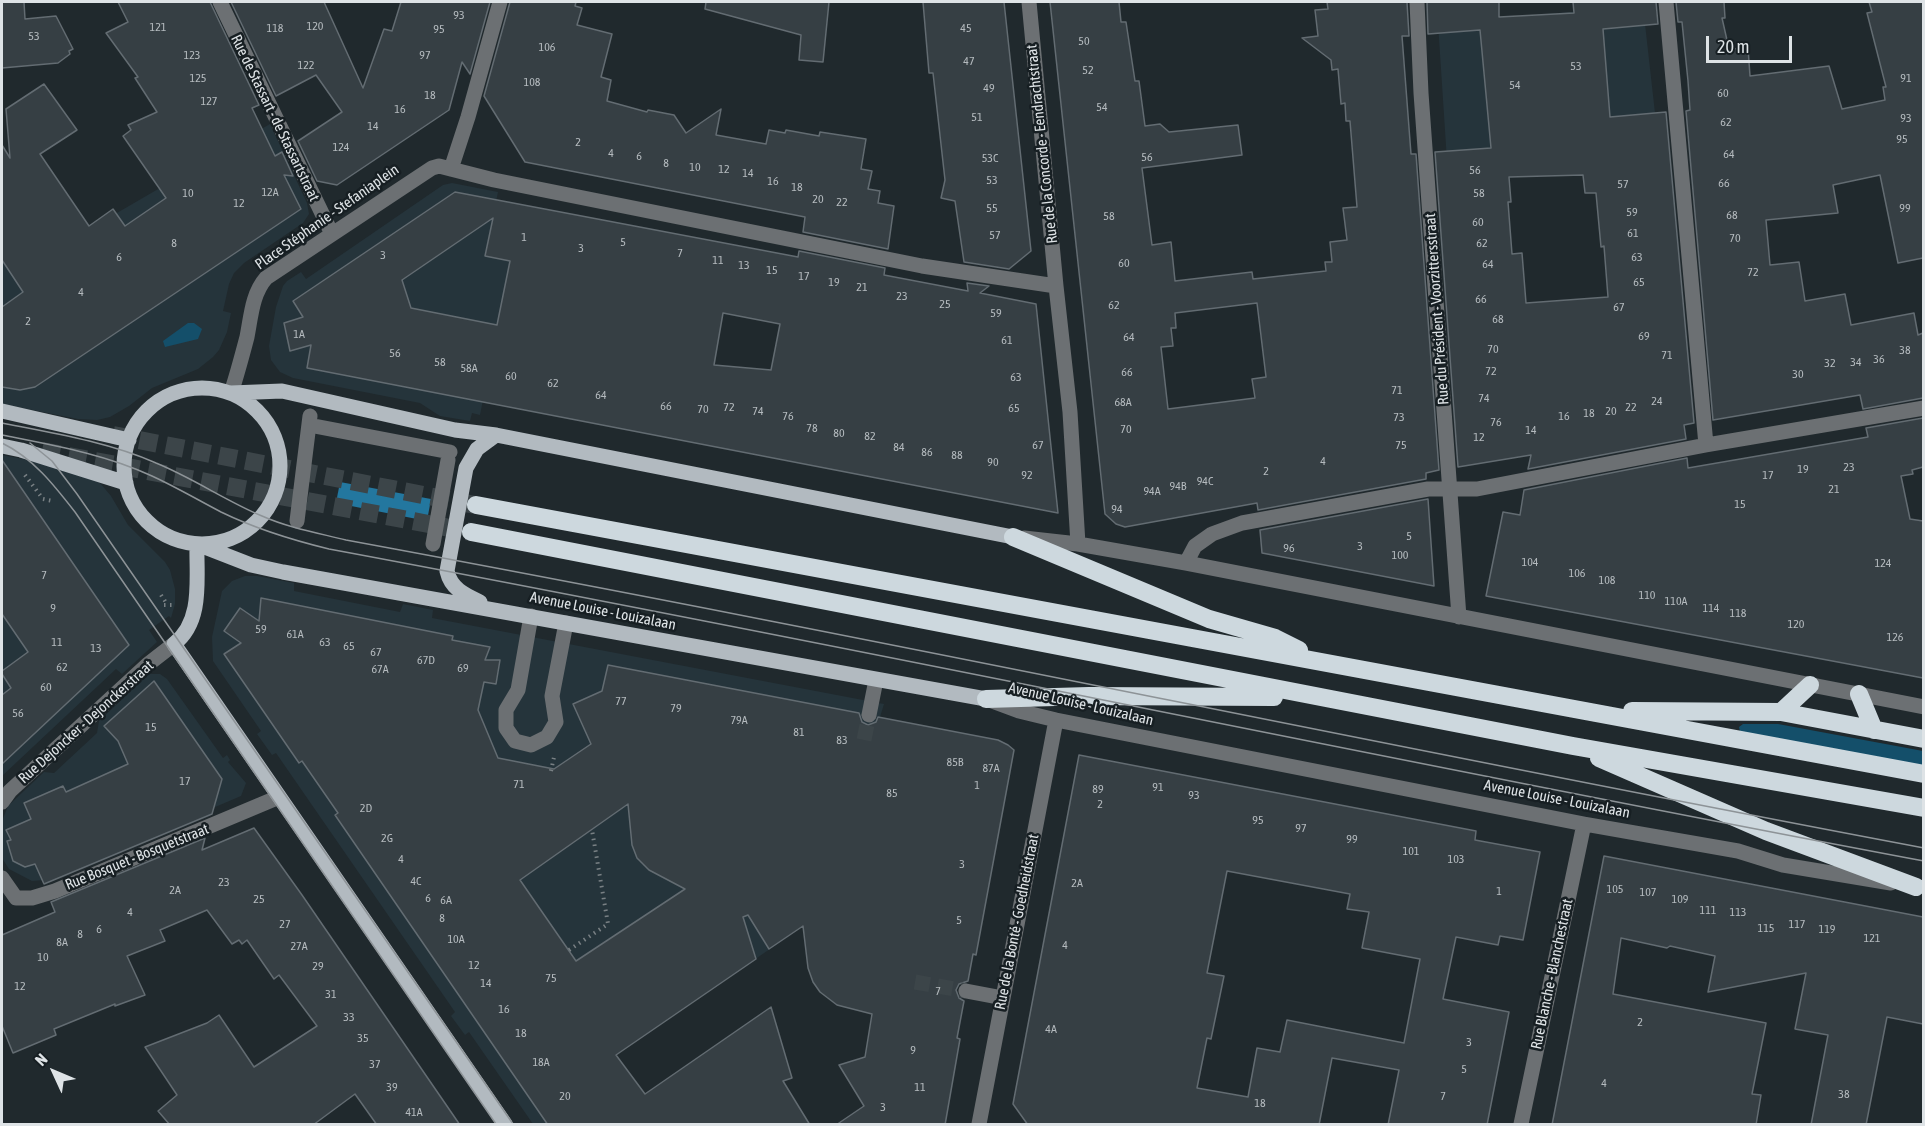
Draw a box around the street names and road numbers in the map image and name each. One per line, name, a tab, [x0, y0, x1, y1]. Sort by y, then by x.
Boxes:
street label: Rue de Stassart - de Stassartstraat	[227, 32, 323, 204]
street label: Rue de la Concorde - Eendrachtstraat	[1023, 43, 1061, 245]
street label: Place Stéphanie - Stefaniaplein	[252, 160, 402, 274]
street label: Rue du Président - Voorzittersstraat	[1421, 213, 1453, 405]
street label: Avenue Louise - Louizalaan	[529, 588, 677, 634]
street label: Rue Dejoncker - Dejonckerstraat	[15, 657, 157, 787]
street label: Avenue Louise - Louizalaan	[1007, 679, 1155, 729]
street label: Avenue Louise - Louizalaan	[1483, 776, 1631, 822]
street label: Rue Bosquet - Bosquetstraat	[63, 820, 211, 894]
street label: Rue de la Bonté - Goedheidstraat	[991, 833, 1043, 1011]
street label: Rue Blanche - Blanchestraat	[1527, 897, 1577, 1051]

